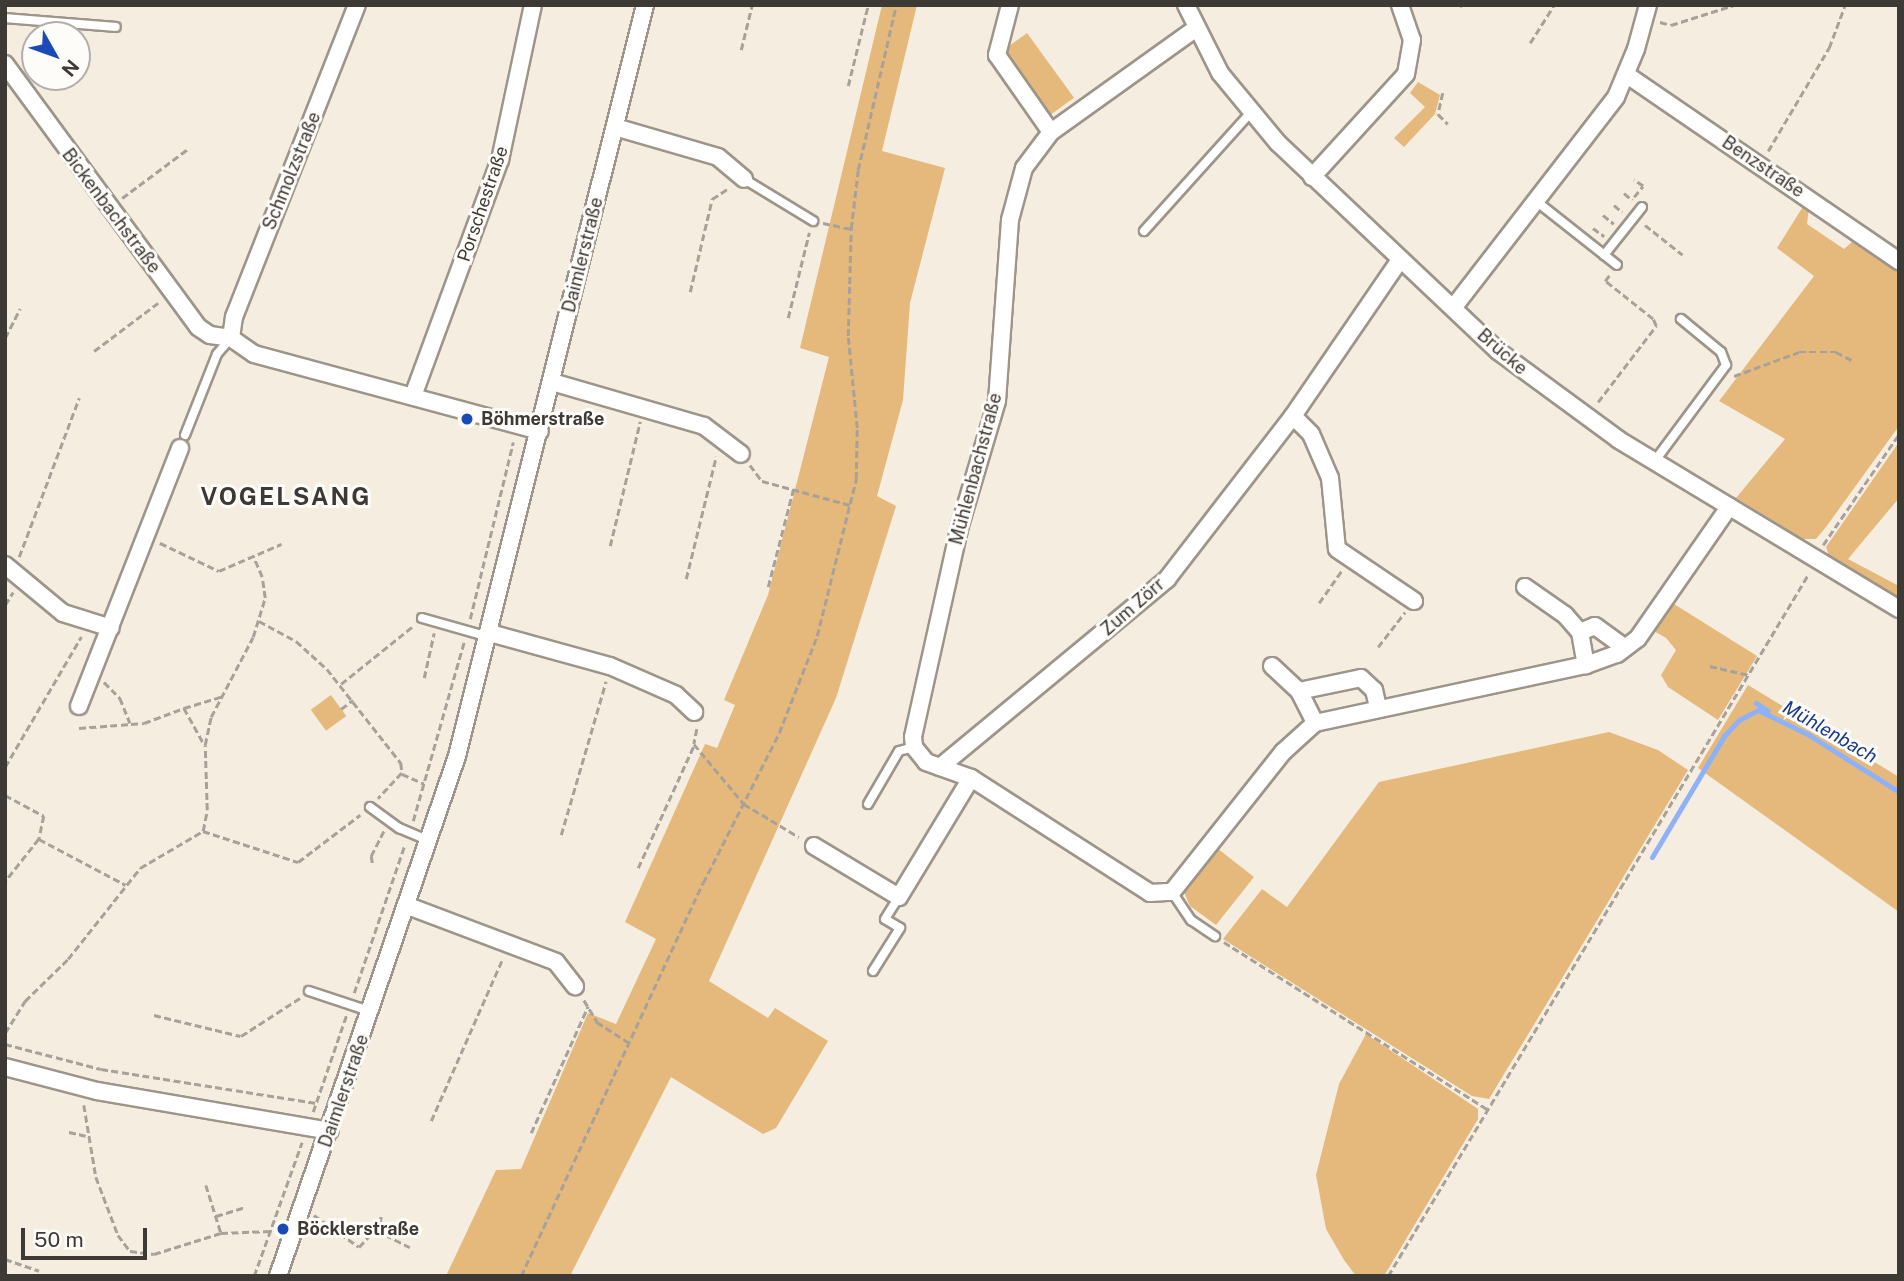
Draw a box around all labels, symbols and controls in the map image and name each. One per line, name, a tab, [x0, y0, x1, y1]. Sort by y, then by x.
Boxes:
north arrow	[21, 21, 91, 91]
text: N	[57, 55, 84, 81]
street label: Schmolzstraße	[258, 109, 326, 233]
street label: Benzstraße	[1718, 132, 1808, 202]
street label: Porschestraße	[453, 143, 513, 265]
street label: Bickenbachstraße	[57, 144, 165, 278]
street label: Daimlerstraße	[558, 195, 608, 315]
street label: Brücke	[1473, 324, 1531, 380]
street label: Mühlenbachstraße	[945, 391, 1007, 547]
place label: Böhmerstraße	[481, 408, 604, 430]
marker: Böhmerstraße	[459, 411, 475, 427]
district label: VOGELSANG	[202, 483, 370, 511]
street label: Zum Zörr	[1097, 573, 1169, 641]
water label: Mühlenbach	[1779, 696, 1881, 768]
street label: Daimlerstraße	[315, 1032, 373, 1150]
scale bar	[24, 1214, 150, 1258]
place label: Böcklerstraße	[297, 1218, 419, 1240]
marker: Böcklerstraße	[275, 1221, 291, 1237]
text: 50 m	[34, 1227, 84, 1252]

